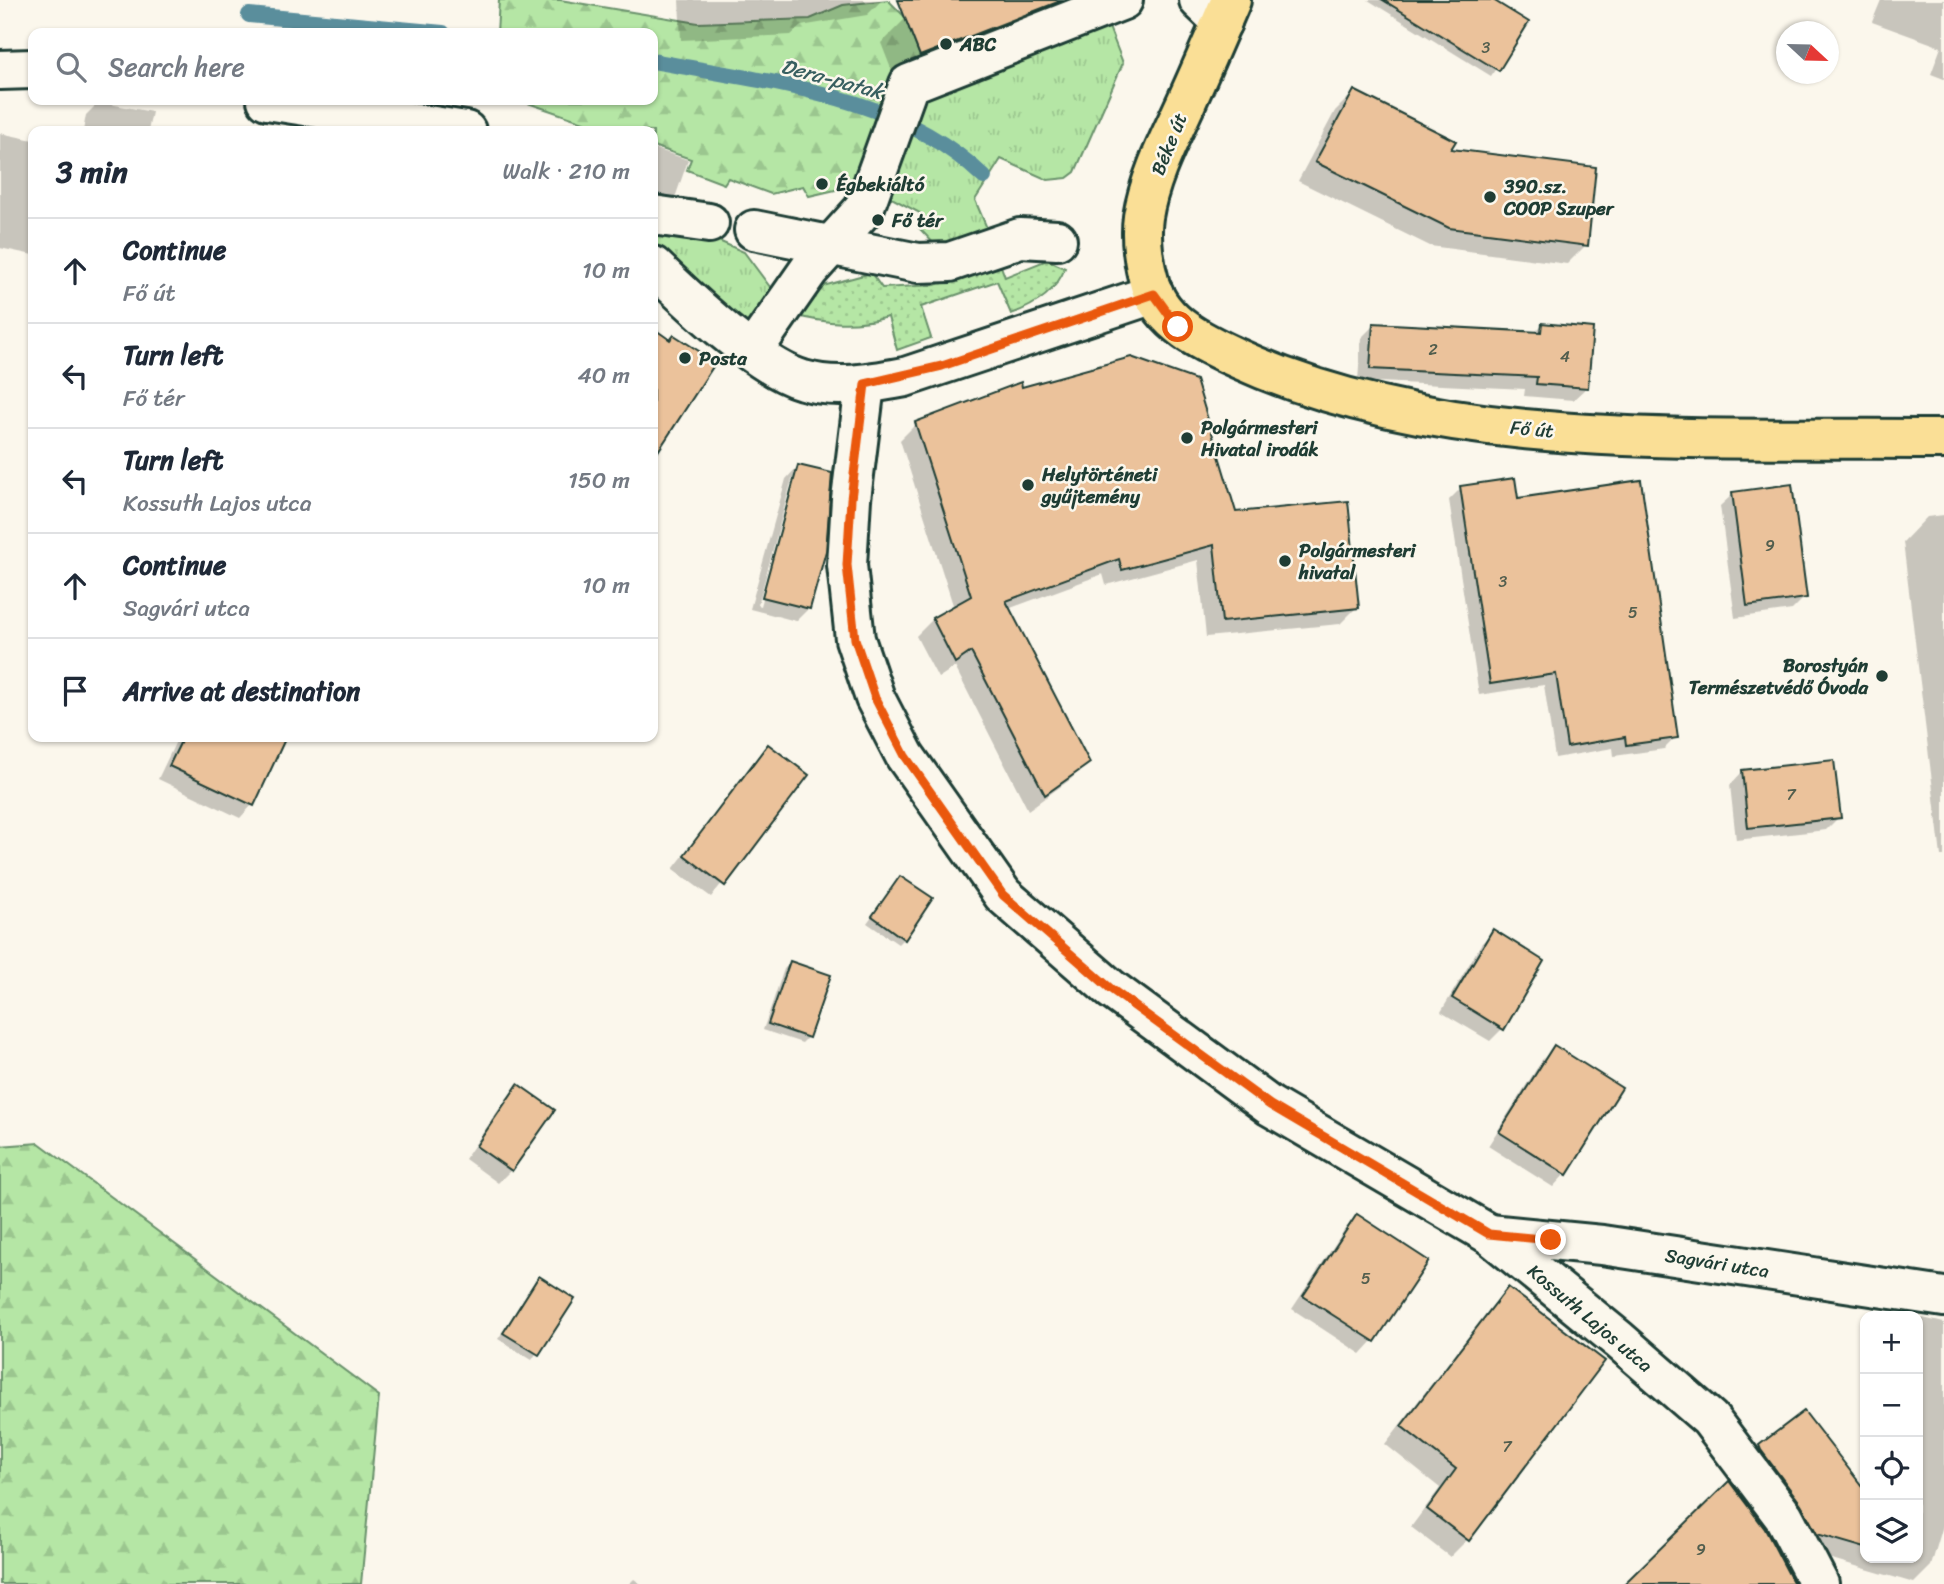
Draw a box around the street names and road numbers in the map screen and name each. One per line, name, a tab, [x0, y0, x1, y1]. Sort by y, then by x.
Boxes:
street label: Béke út	[1142, 108, 1196, 180]
street label: Fő út	[1509, 411, 1555, 447]
street label: Sagvári utca	[1663, 1238, 1772, 1288]
street label: Kossuth Lajos utca	[1520, 1255, 1661, 1381]

